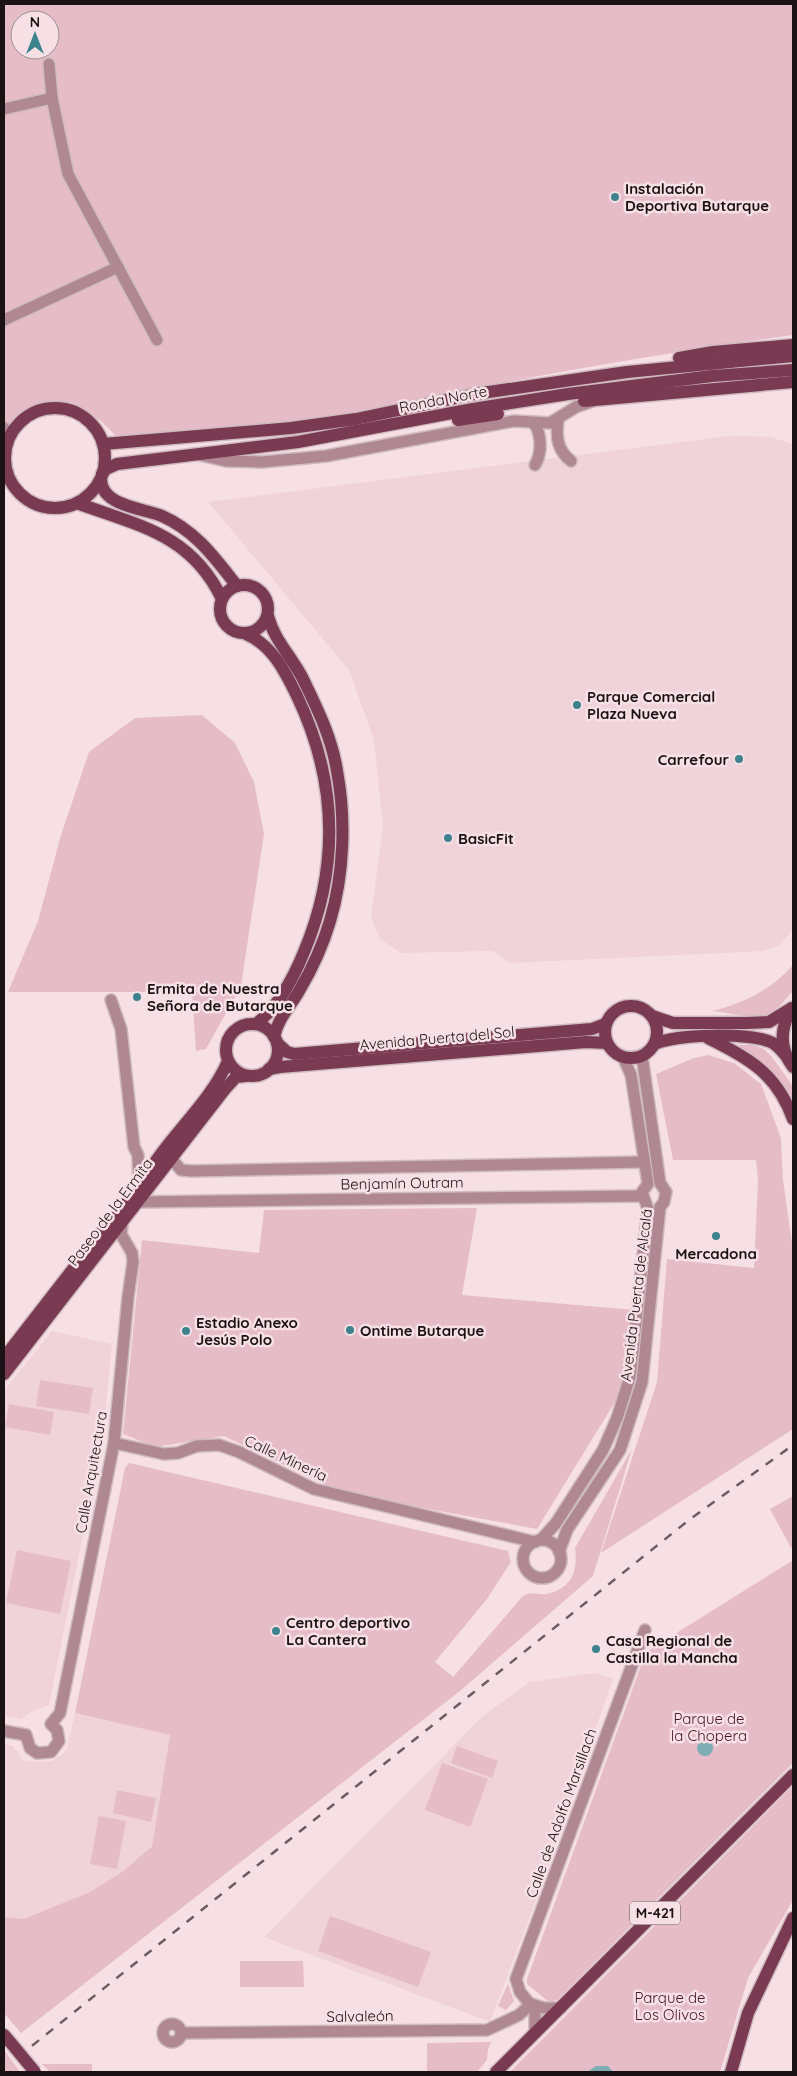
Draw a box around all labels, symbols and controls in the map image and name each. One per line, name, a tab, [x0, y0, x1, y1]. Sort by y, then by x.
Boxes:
north arrow	[10, 10, 60, 60]
text: N	[30, 13, 40, 31]
place label: Instalación Deportiva Butarque	[625, 179, 769, 215]
marker: Instalación Deportiva Butarque	[609, 191, 621, 203]
street label: Ronda Norte	[397, 381, 489, 417]
place label: Parque Comercial Plaza Nueva	[587, 687, 715, 723]
marker: Parque Comercial Plaza Nueva	[571, 699, 583, 711]
place label: Carrefour	[658, 750, 729, 769]
marker: Carrefour	[733, 753, 745, 765]
place label: BasicFit	[458, 829, 514, 848]
marker: BasicFit	[442, 832, 454, 844]
place label: Ermita de Nuestra Señora de Butarque	[147, 979, 293, 1015]
marker: Ermita de Nuestra Señora de Butarque	[131, 991, 143, 1003]
street label: Avenida Puerta del Sol	[359, 1022, 515, 1054]
street label: Paseo de la Ermita	[63, 1154, 157, 1270]
street label: Benjamín Outram	[340, 1172, 464, 1194]
street label: Avenida Puerta de Alcalá	[616, 1208, 656, 1382]
marker: Mercadona	[710, 1230, 722, 1242]
place label: Mercadona	[675, 1244, 757, 1263]
place label: Estadio Anexo Jesús Polo	[196, 1313, 298, 1349]
place label: Ontime Butarque	[360, 1321, 484, 1340]
marker: Ontime Butarque	[344, 1324, 356, 1336]
marker: Estadio Anexo Jesús Polo	[180, 1325, 192, 1337]
street label: Calle Arquitectura	[71, 1409, 111, 1535]
street label: Calle Minería	[242, 1431, 330, 1485]
place label: Centro deportivo La Cantera	[286, 1613, 410, 1649]
marker: Centro deportivo La Cantera	[270, 1625, 282, 1637]
place label: Casa Regional de Castilla la Mancha	[606, 1631, 738, 1667]
marker: Casa Regional de Castilla la Mancha	[590, 1643, 602, 1655]
park label: Parque de la Chopera	[671, 1709, 747, 1745]
street label: Calle de Adolfo Marsillach	[521, 1726, 601, 1900]
road number: M-421	[630, 1902, 680, 1925]
park label: Parque de Los Olivos	[634, 1988, 706, 2024]
street label: Salvaleón	[326, 2006, 394, 2026]

